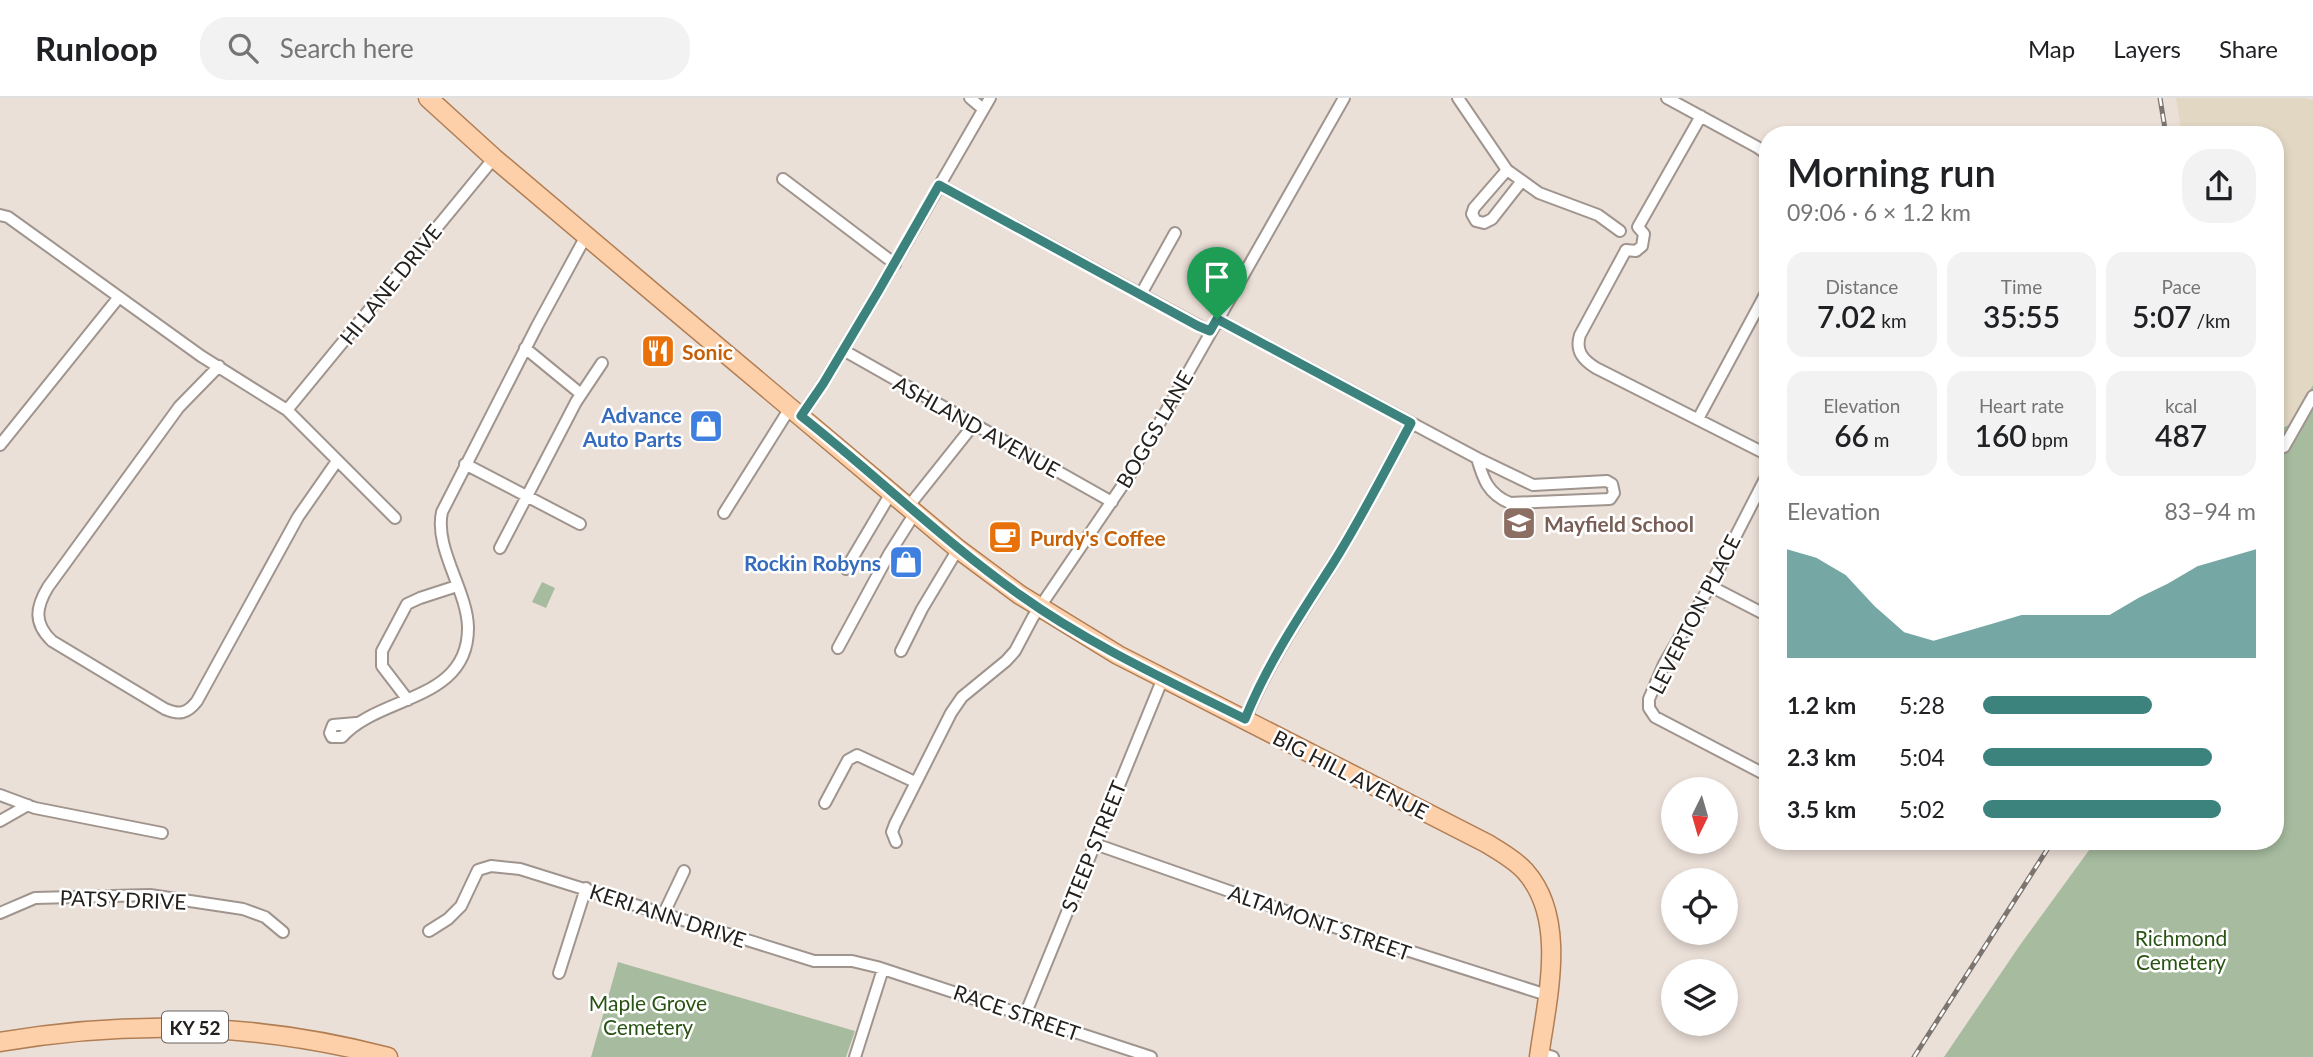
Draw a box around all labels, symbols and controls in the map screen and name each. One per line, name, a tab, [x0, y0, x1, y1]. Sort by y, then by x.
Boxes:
search box	[200, 17, 690, 80]
text: Runloop	[35, 28, 158, 68]
icon: search	[224, 29, 262, 67]
text: Search here	[280, 32, 414, 64]
text: Map	[2028, 34, 2075, 63]
text: Layers	[2113, 34, 2181, 63]
text: Share	[2219, 34, 2278, 63]
text: Morning run	[1787, 149, 1996, 195]
button: share	[2182, 149, 2256, 223]
text: 09:06 · 6 × 1.2 km	[1787, 198, 1971, 226]
street label: HI LANE DRIVE	[334, 219, 446, 349]
pin	[1187, 247, 1247, 319]
icon: arrive	[1198, 258, 1236, 296]
text: Distance	[1825, 275, 1898, 298]
text: Time	[2001, 275, 2042, 298]
text: Pace	[2161, 275, 2201, 298]
text: 7.02	[1817, 298, 1876, 334]
text: 35:55	[1983, 298, 2060, 334]
text: 5:07	[2132, 298, 2192, 334]
text: km	[1876, 309, 1907, 332]
text: /km	[2192, 309, 2230, 332]
restaurant icon: Sonic	[639, 332, 677, 370]
place label: Sonic	[682, 339, 733, 364]
street label: BOGGS LANE	[1110, 366, 1198, 492]
street label: ASHLAND AVENUE	[889, 370, 1065, 482]
text: Elevation	[1823, 394, 1900, 417]
text: Heart rate	[1979, 394, 2064, 417]
text: kcal	[2165, 394, 2197, 417]
place label: Advance Auto Parts	[582, 402, 682, 451]
shop icon: Advance Auto Parts	[687, 407, 725, 445]
text: 66	[1834, 417, 1869, 453]
text: 160	[1975, 417, 2027, 453]
text: 487	[2155, 417, 2207, 453]
text: m	[1869, 428, 1889, 451]
text: bpm	[2027, 428, 2068, 451]
text: Elevation	[1787, 497, 1880, 525]
text: 83–94 m	[2164, 497, 2256, 525]
school or university icon: Mayfield School	[1500, 504, 1538, 542]
place label: Mayfield School	[1544, 511, 1694, 536]
cafe icon: Purdy's Coffee	[986, 518, 1024, 556]
place label: Purdy's Coffee	[1030, 525, 1166, 550]
street label: LEVERTON PLACE	[1643, 530, 1745, 698]
shop icon: Rockin Robyns	[887, 543, 925, 581]
place label: Rockin Robyns	[744, 550, 881, 575]
text: 1.2 km	[1787, 691, 1856, 719]
text: 5:28	[1899, 691, 1945, 719]
street label: BIG HILL AVENUE	[1269, 724, 1433, 824]
text: 2.3 km	[1787, 743, 1856, 771]
text: 5:04	[1899, 743, 1945, 771]
street label: STEEP STREET	[1055, 776, 1131, 915]
north arrow	[1661, 777, 1738, 854]
map controls	[1661, 777, 1738, 1036]
text: 3.5 km	[1787, 795, 1856, 823]
text: 5:02	[1899, 795, 1945, 823]
button: locate	[1661, 868, 1738, 945]
street label: KERI ANN DRIVE	[587, 878, 749, 952]
street label: ALTAMONT STREET	[1226, 879, 1415, 965]
street label: PATSY DRIVE	[59, 884, 187, 914]
park label: Richmond Cemetery	[2135, 925, 2227, 974]
button: layers	[1661, 959, 1738, 1036]
street label: RACE STREET	[950, 979, 1084, 1046]
park label: Maple Grove Cemetery	[589, 990, 707, 1039]
road number: KY 52	[162, 1012, 228, 1043]

